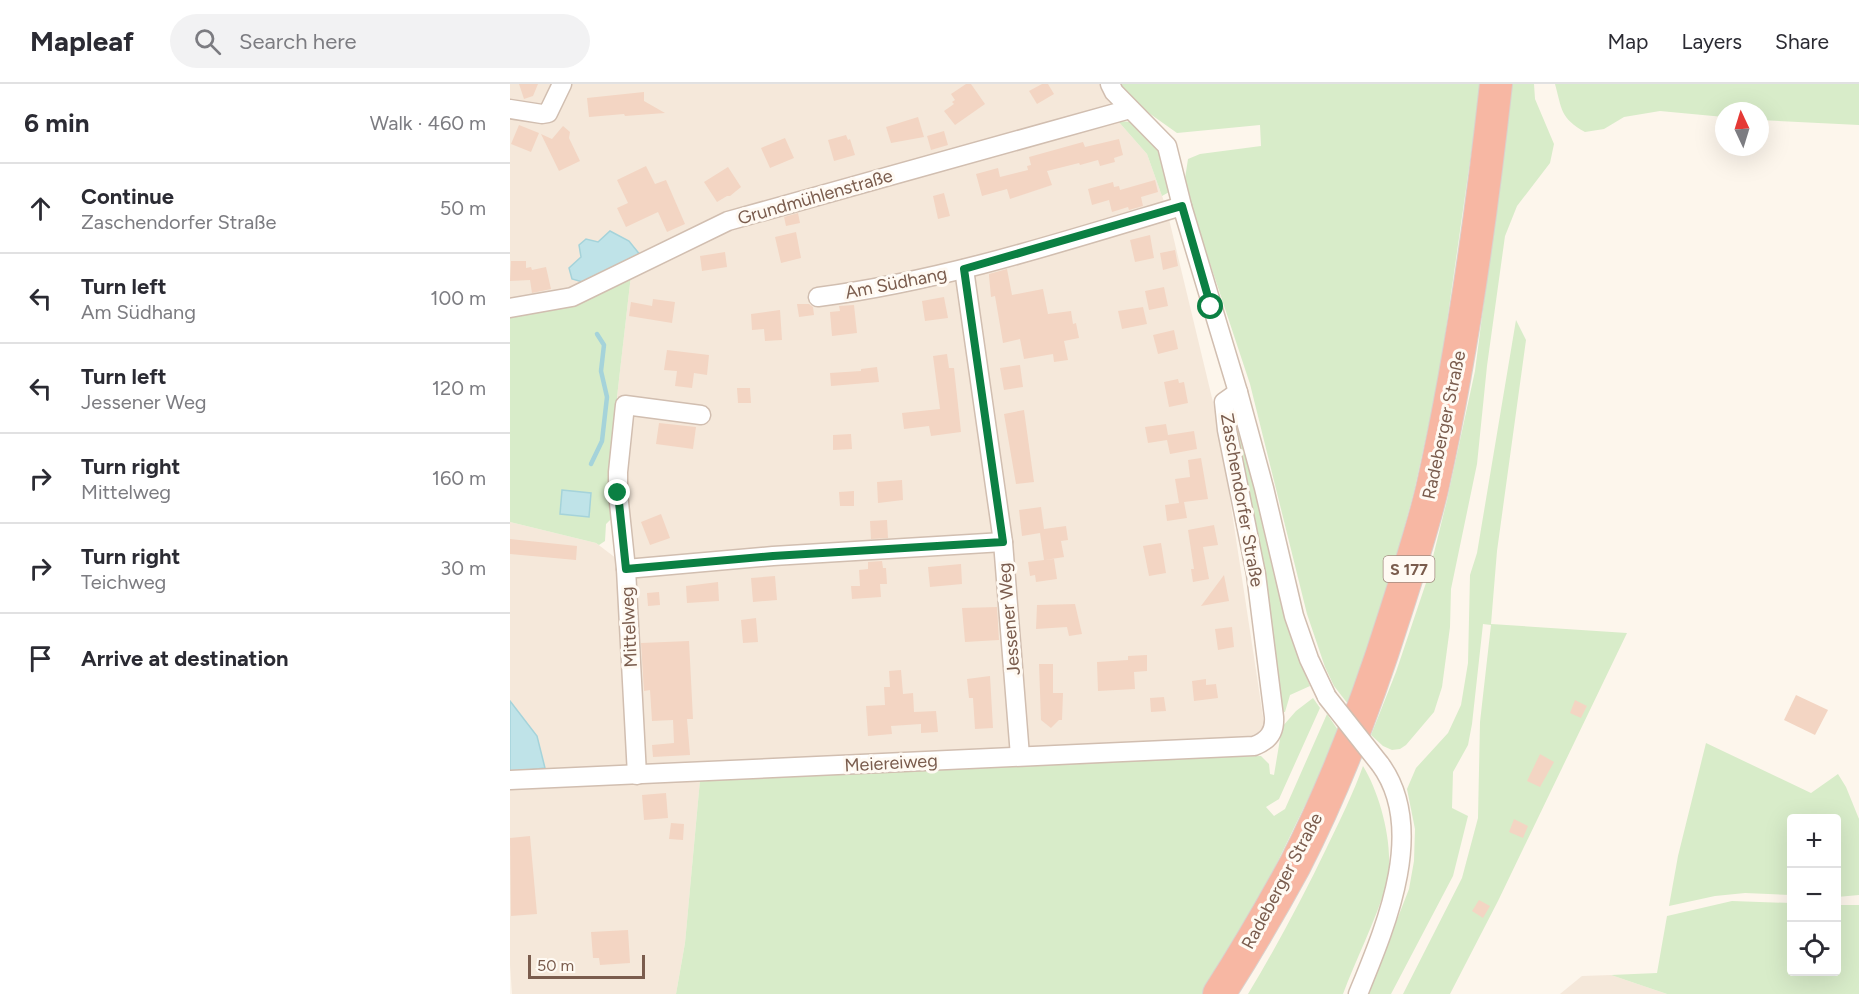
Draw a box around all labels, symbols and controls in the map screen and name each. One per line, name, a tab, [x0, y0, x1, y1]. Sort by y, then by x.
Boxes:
search box	[170, 14, 590, 68]
text: Mapleaf	[30, 24, 134, 58]
icon: search	[191, 25, 224, 58]
text: Search here	[239, 28, 357, 55]
text: Map	[1608, 29, 1648, 54]
text: Layers	[1681, 29, 1742, 54]
text: Share	[1775, 29, 1829, 54]
north arrow	[1715, 102, 1769, 156]
text: 6 min	[24, 107, 90, 139]
text: Walk · 460 m	[370, 111, 486, 135]
street label: Grundmühlenstraße	[735, 164, 895, 230]
text: Continue	[81, 183, 174, 210]
icon: ahead	[24, 192, 57, 225]
text: 50 m	[440, 196, 486, 220]
text: Zaschendorfer Straße	[81, 210, 276, 234]
street label: Am Südhang	[843, 262, 949, 304]
text: Turn left	[81, 273, 167, 300]
icon: left	[24, 282, 57, 315]
text: 100 m	[430, 286, 486, 310]
route start	[1197, 293, 1223, 319]
text: Am Südhang	[81, 300, 196, 324]
street label: Radeberger Straße	[1418, 349, 1471, 501]
text: Turn left	[81, 363, 167, 390]
icon: left	[24, 372, 57, 405]
text: 120 m	[432, 376, 486, 400]
text: Jessener Weg	[81, 390, 207, 414]
street label: Zaschendorfer Straße	[1216, 411, 1268, 589]
text: Turn right	[81, 453, 180, 480]
icon: right	[24, 462, 57, 495]
text: 160 m	[432, 466, 486, 490]
route end	[604, 479, 630, 505]
text: Mittelweg	[81, 480, 171, 504]
text: Turn right	[81, 543, 180, 570]
icon: right	[24, 552, 57, 585]
text: 30 m	[440, 556, 486, 580]
road number: S 177	[1384, 556, 1434, 582]
street label: Jessener Weg	[993, 562, 1025, 676]
text: Teichweg	[81, 570, 166, 594]
street label: Mittelweg	[616, 586, 642, 668]
icon: arrive	[24, 642, 57, 675]
text: Arrive at destination	[81, 645, 289, 672]
street label: Meiereiweg	[844, 750, 938, 776]
street label: Radeberger Straße	[1237, 809, 1327, 953]
map controls	[1787, 814, 1841, 976]
button: +	[1787, 814, 1841, 868]
button: −	[1787, 868, 1841, 922]
button: locate	[1787, 922, 1841, 976]
scale bar	[528, 952, 645, 980]
text: 50 m	[537, 956, 574, 975]

